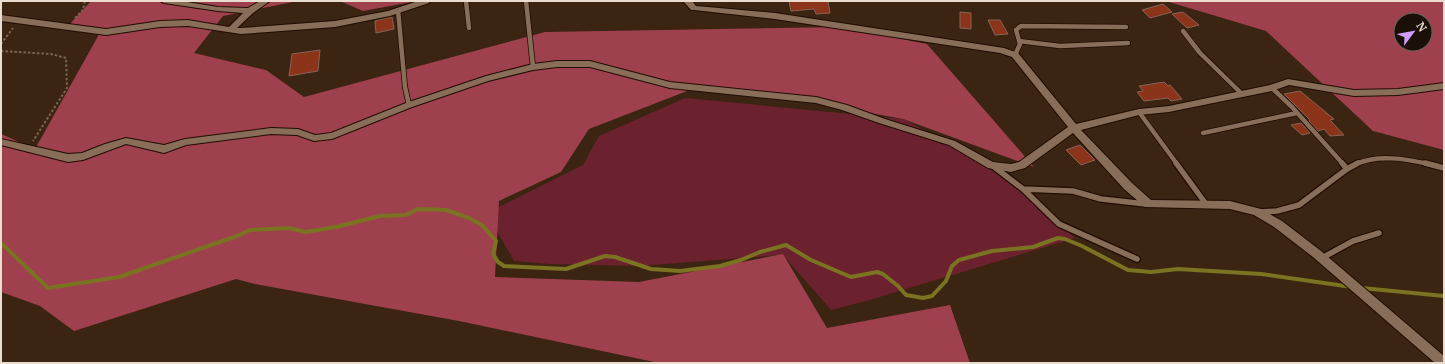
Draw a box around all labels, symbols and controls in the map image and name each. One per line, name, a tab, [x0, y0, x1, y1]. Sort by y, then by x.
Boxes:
north arrow	[1393, 12, 1433, 52]
text: N	[1413, 19, 1430, 34]

